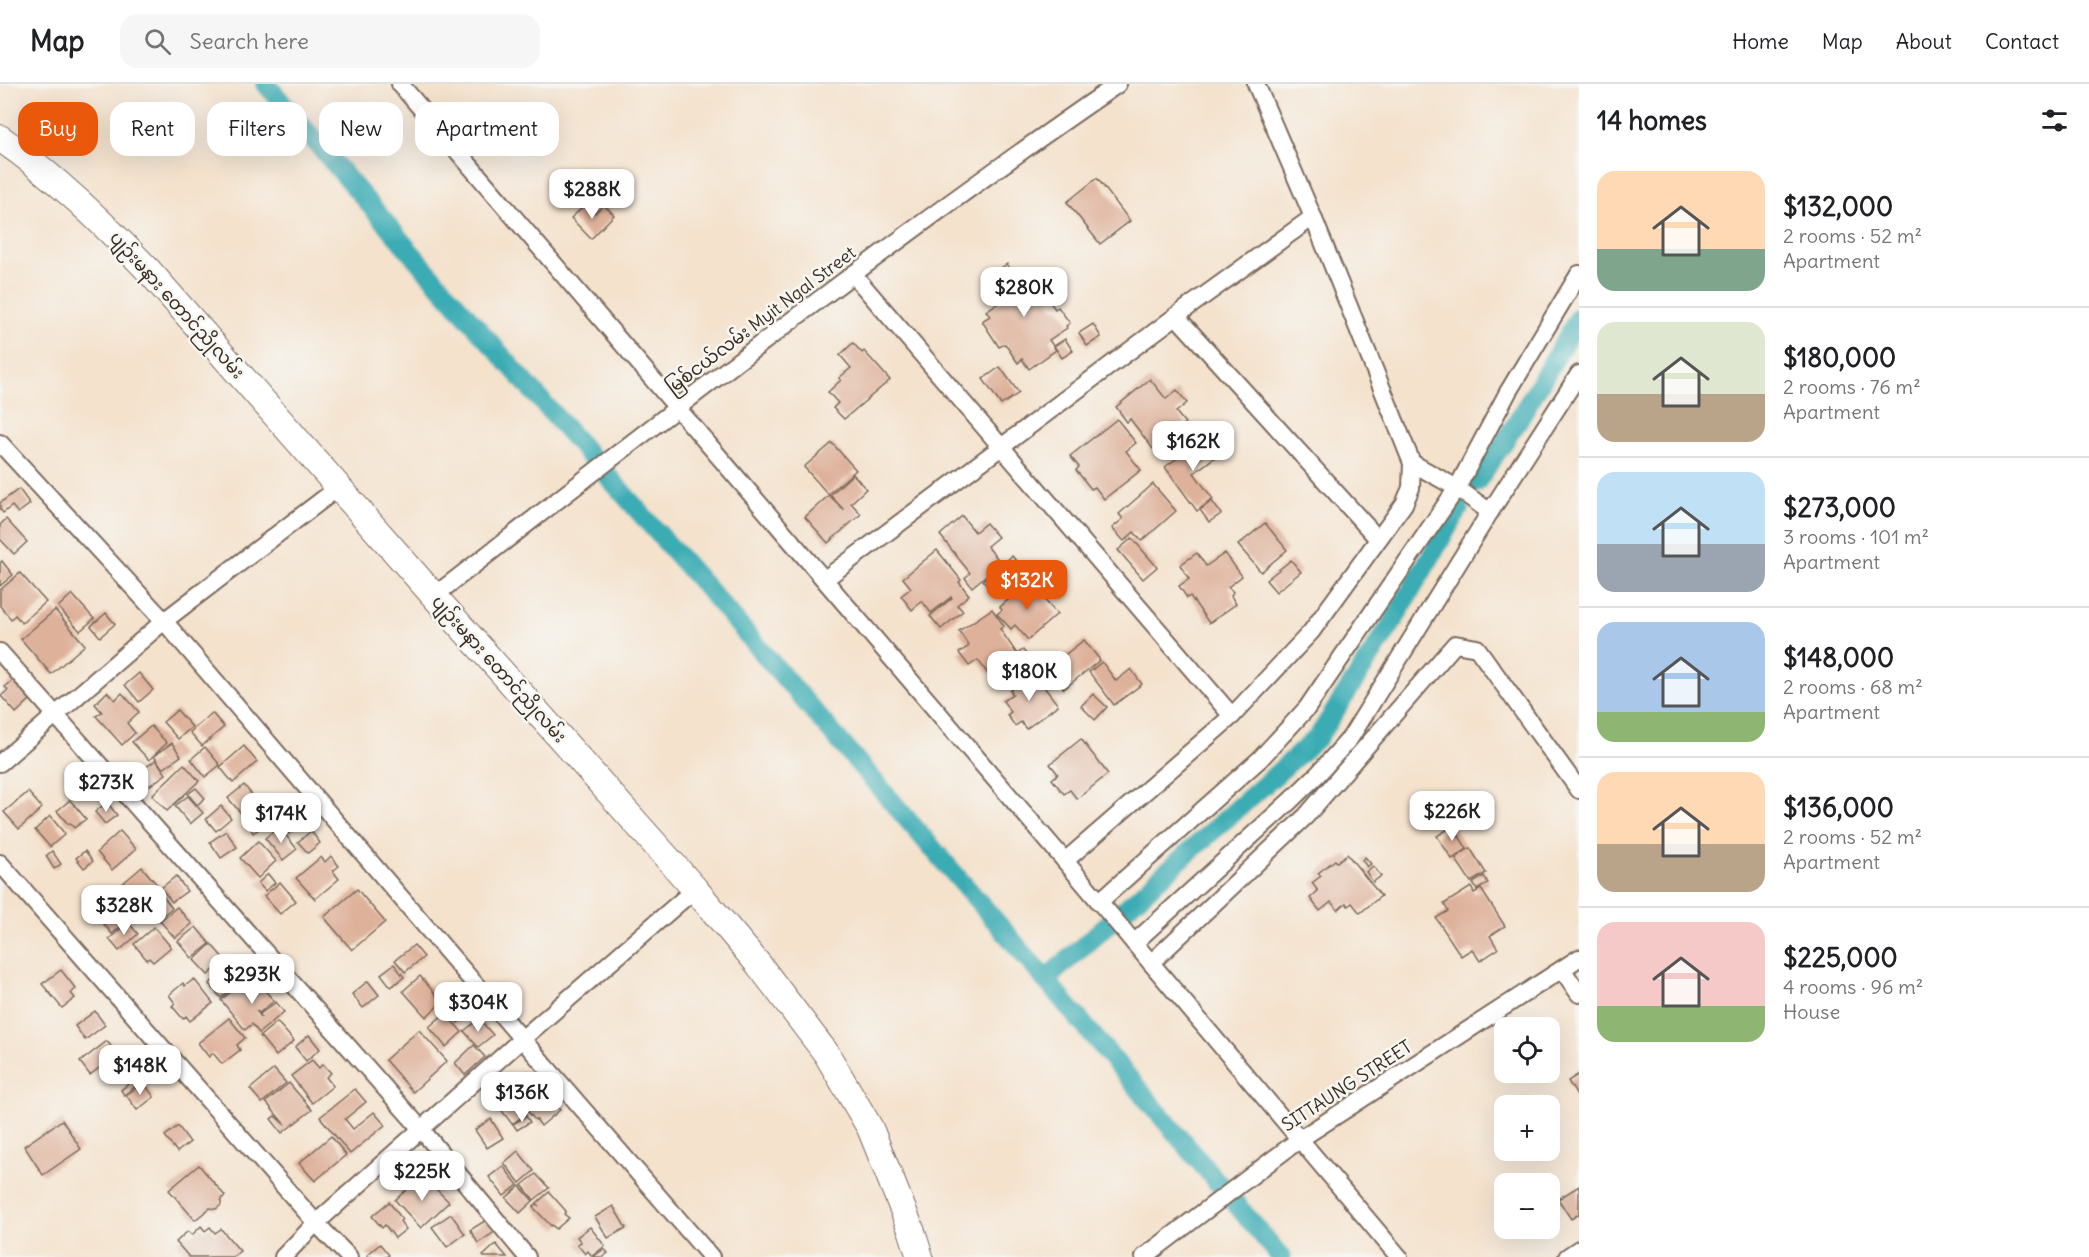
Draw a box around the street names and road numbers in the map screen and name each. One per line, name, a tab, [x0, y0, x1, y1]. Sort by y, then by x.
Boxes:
street label: ပျဉ်းမနား တောင်ညိုလမ်း	[102, 225, 251, 386]
street label: မြစ်ငယ်လမ်း Myit Ngal Street	[661, 240, 862, 402]
street label: ပျဉ်းမနား တောင်ညိုလမ်း	[424, 589, 573, 750]
street label: SITTAUNG STREET	[1277, 1035, 1416, 1136]

